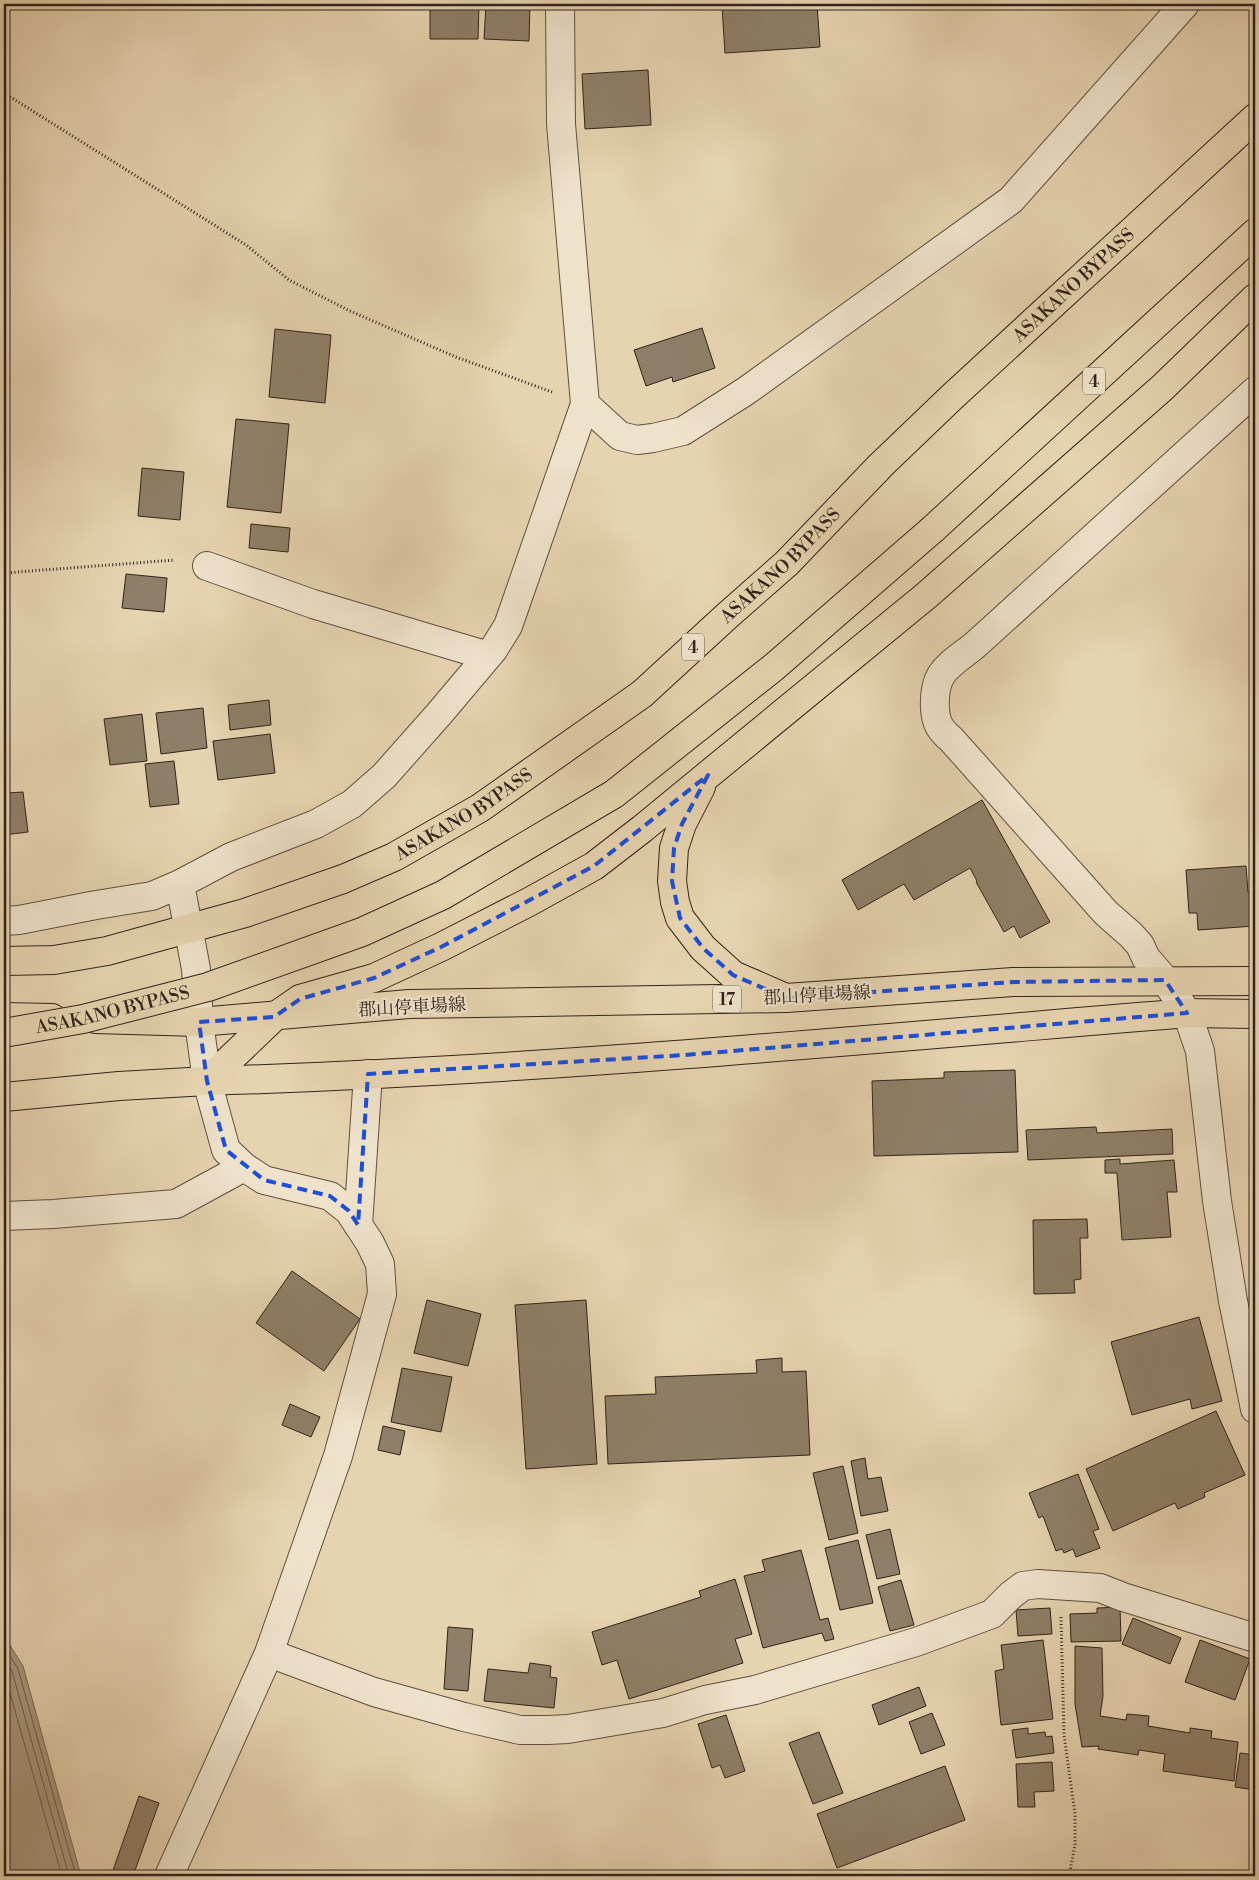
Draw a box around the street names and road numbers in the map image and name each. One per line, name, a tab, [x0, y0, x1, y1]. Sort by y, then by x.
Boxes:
street label: ASAKANO BYPASS	[1007, 224, 1140, 348]
road number: 4	[1083, 368, 1105, 394]
street label: ASAKANO BYPASS	[715, 503, 846, 629]
road number: 4	[682, 634, 704, 660]
street label: ASAKANO BYPASS	[390, 763, 537, 866]
street label: ASAKANO BYPASS	[33, 981, 192, 1039]
street label: 郡山停車場線	[762, 981, 872, 1010]
road number: 17	[713, 986, 741, 1012]
street label: 郡山停車場線	[357, 993, 467, 1022]

